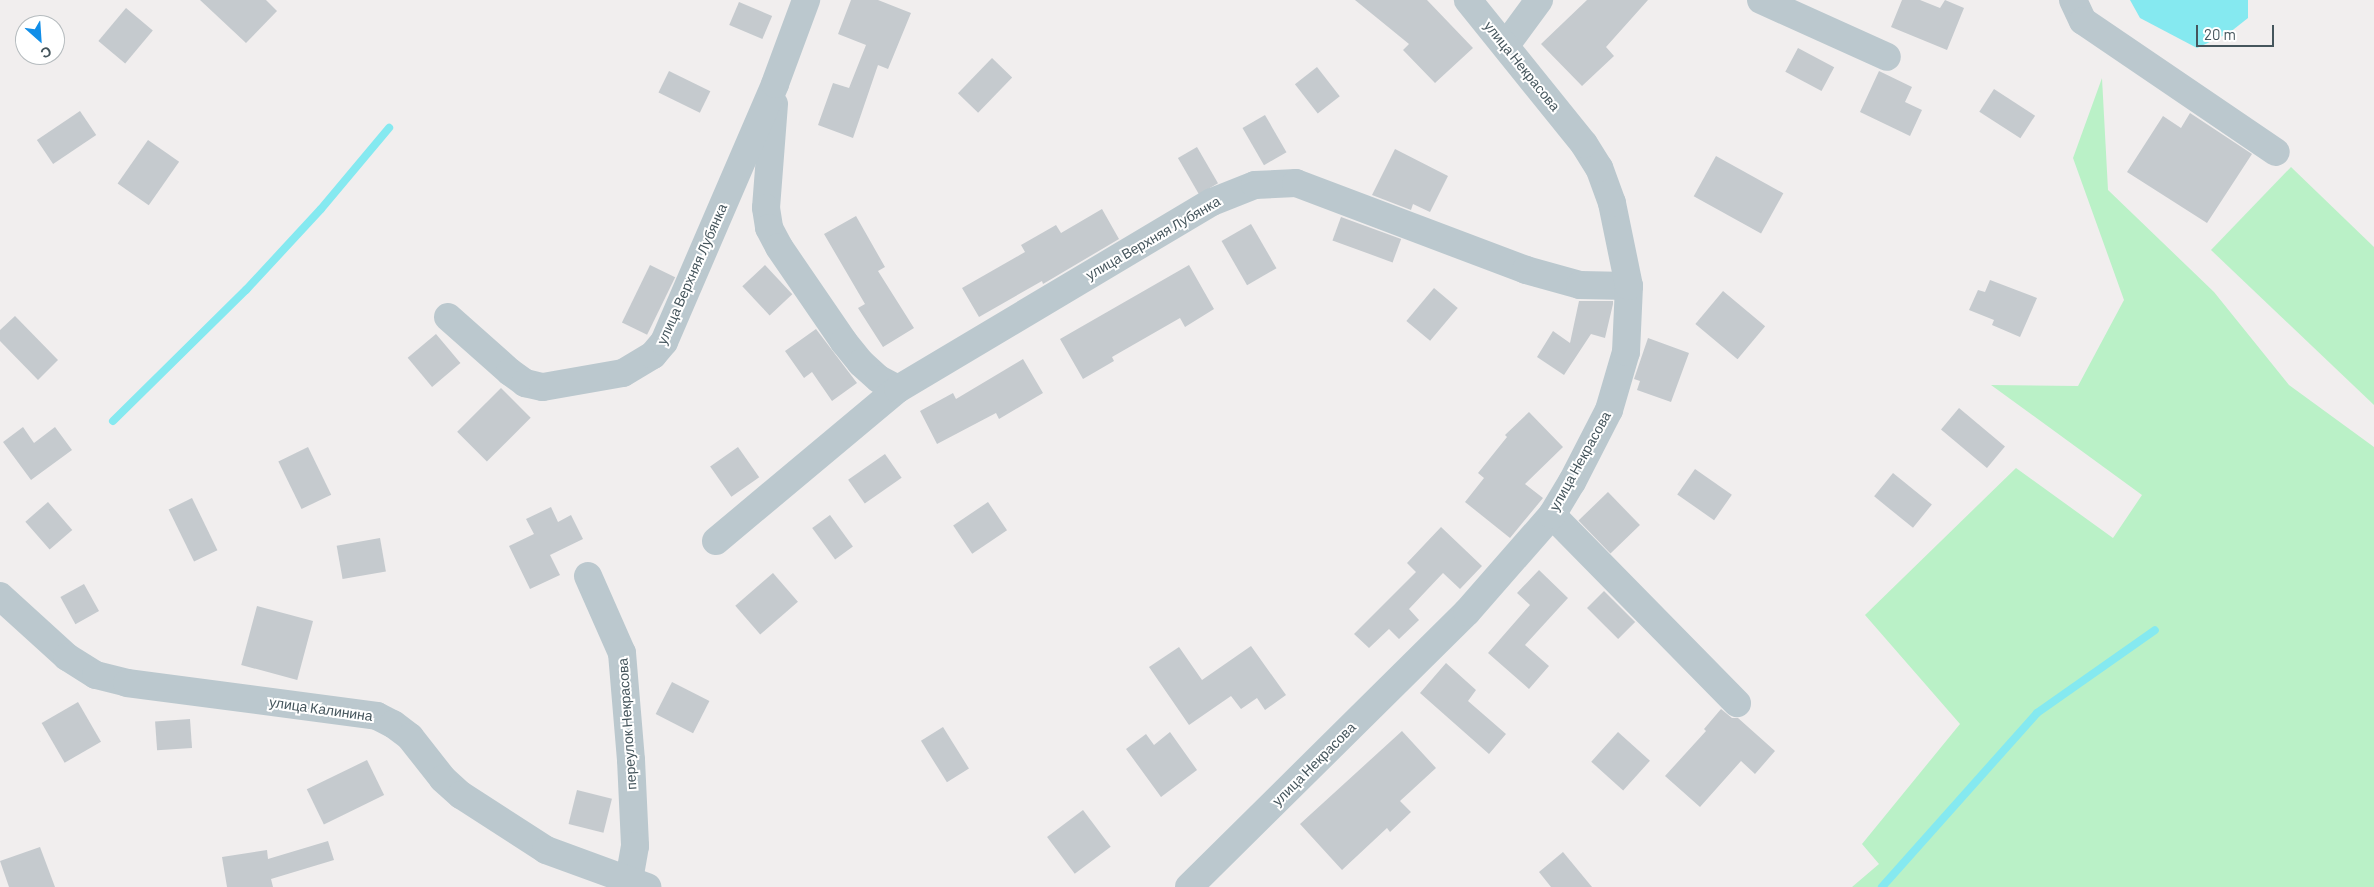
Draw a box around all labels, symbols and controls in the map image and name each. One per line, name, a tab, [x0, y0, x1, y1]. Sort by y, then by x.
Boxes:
north arrow	[15, 15, 65, 65]
scale bar	[2199, 15, 2276, 47]
street label: улица Некрасова	[1481, 18, 1563, 114]
text: 20 m	[2204, 25, 2236, 43]
text: С	[38, 43, 55, 63]
street label: улица Верхняя Лубянка	[1083, 193, 1223, 283]
street label: улица Верхняя Лубянка	[653, 201, 731, 347]
street label: улица Некрасова	[1546, 408, 1614, 514]
street label: переулок Некрасова	[614, 658, 640, 790]
street label: улица Калинина	[268, 693, 374, 725]
street label: улица Некрасова	[1269, 719, 1359, 809]

